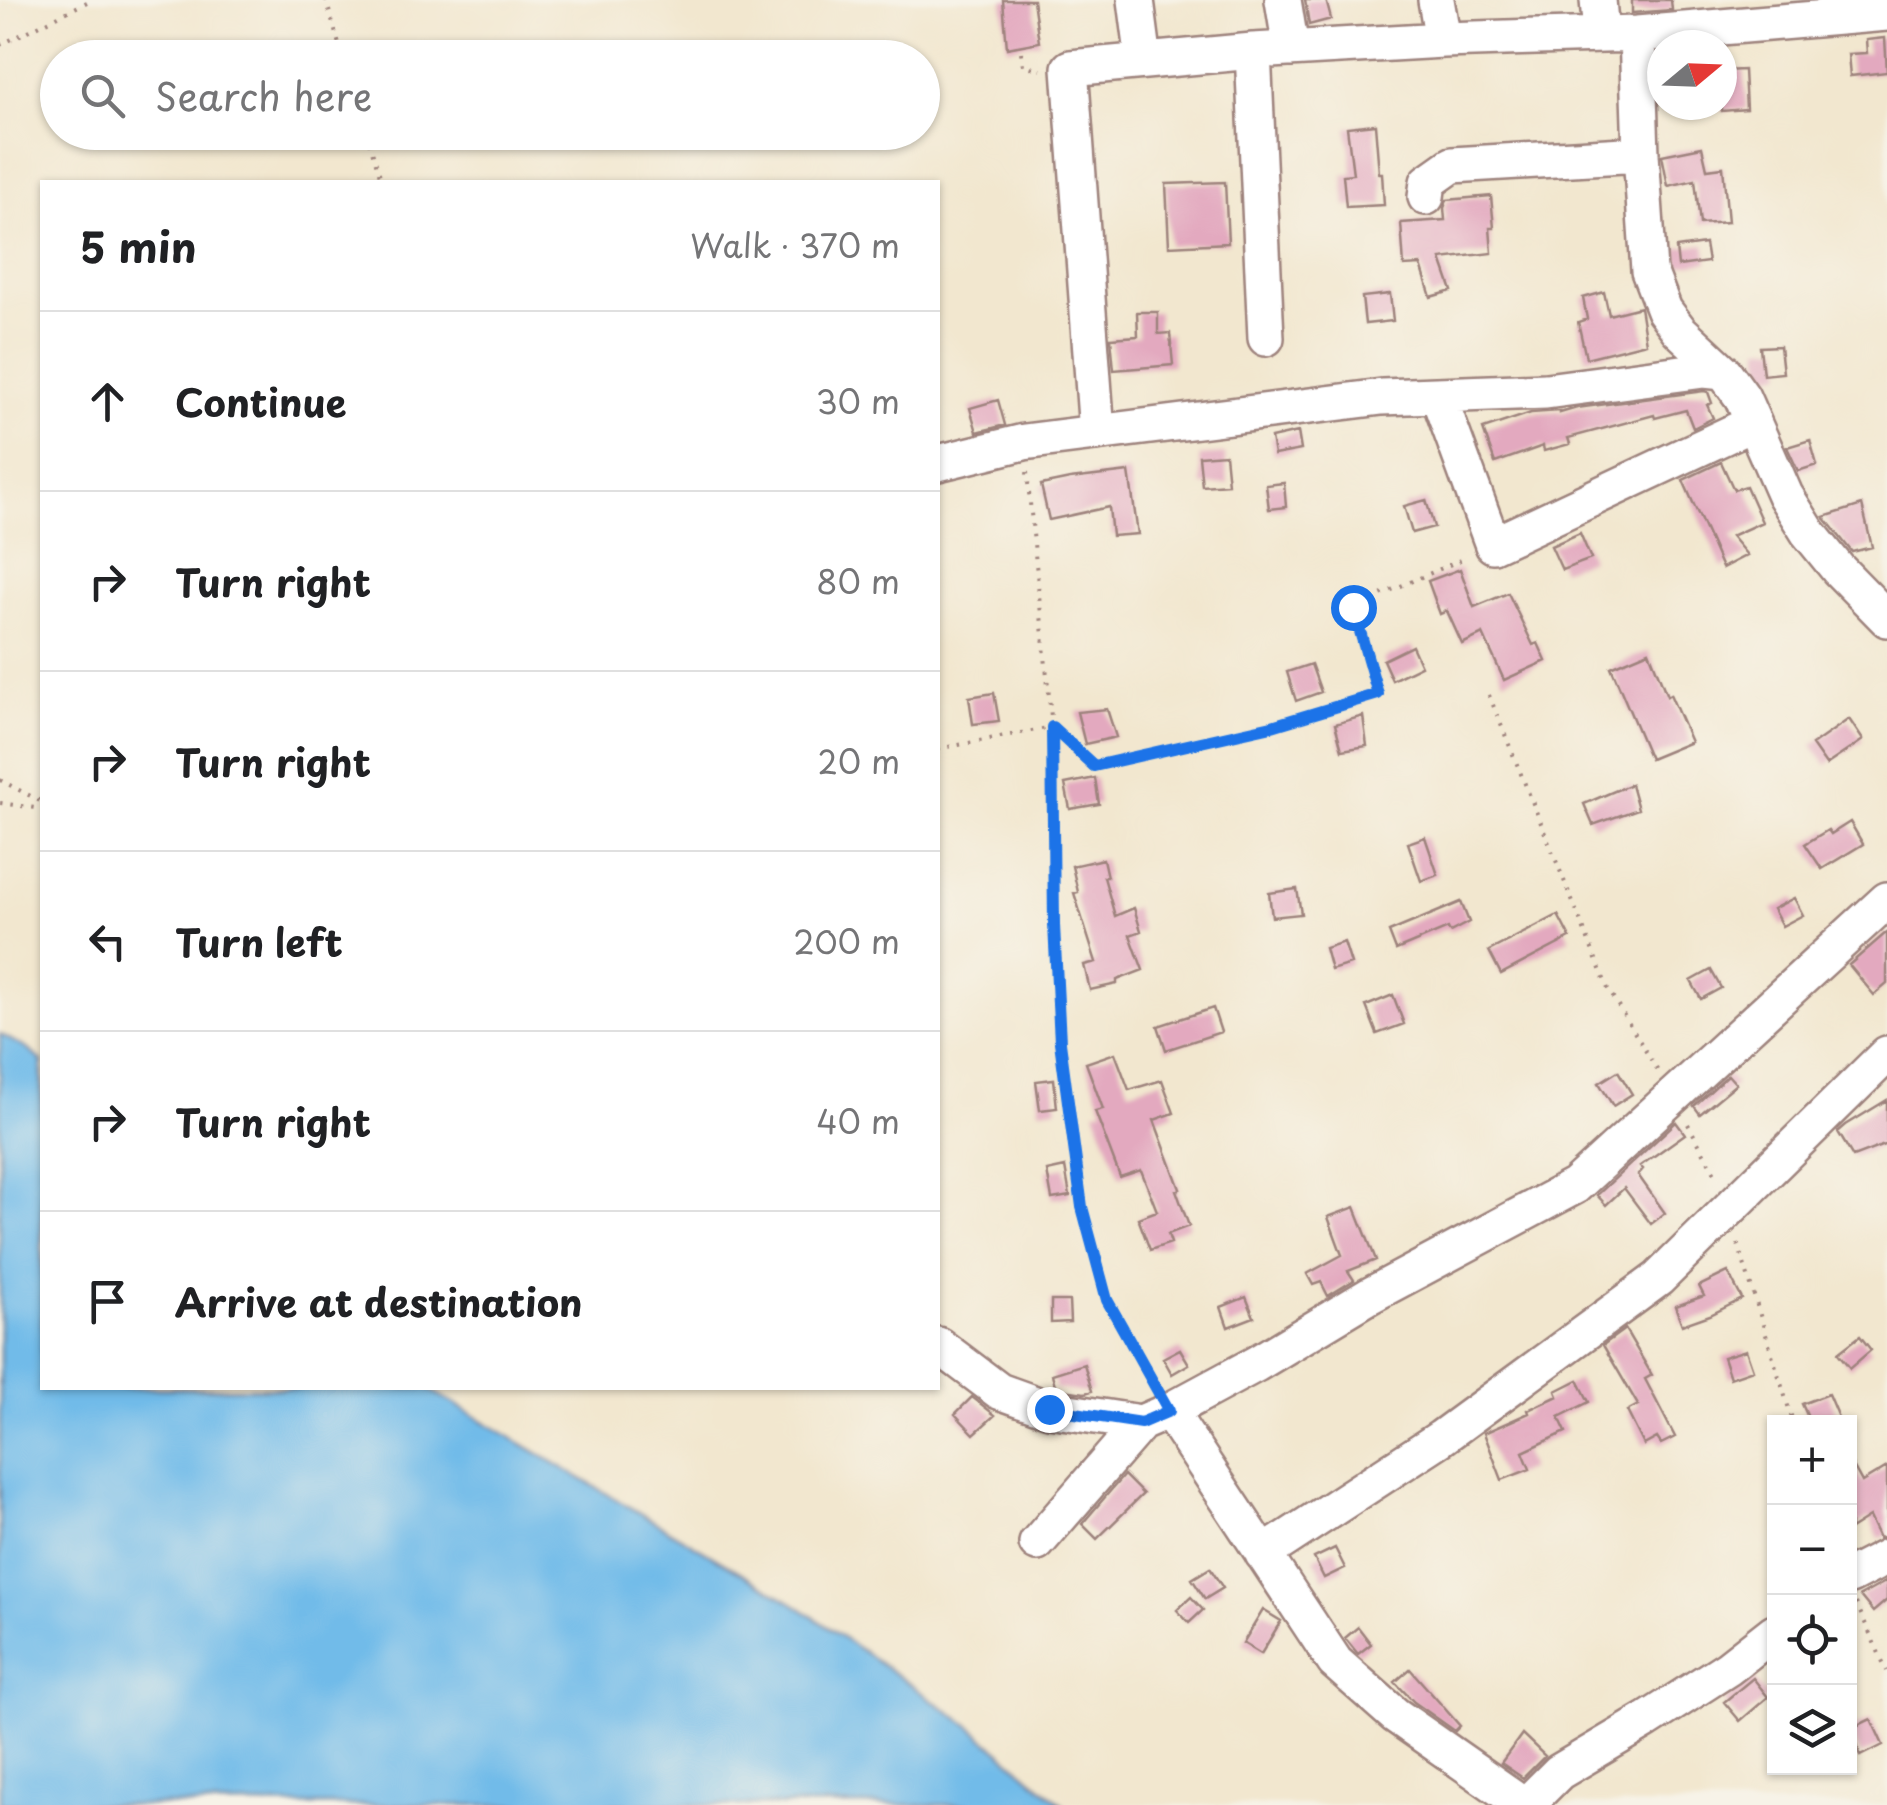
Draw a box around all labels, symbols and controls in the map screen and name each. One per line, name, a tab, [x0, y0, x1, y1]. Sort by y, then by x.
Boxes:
north arrow	[1647, 30, 1737, 120]
search box	[40, 40, 940, 150]
text: Search here	[155, 67, 372, 124]
icon: search	[75, 68, 130, 123]
text: 5 min	[80, 214, 197, 277]
text: Walk · 370 m	[690, 221, 900, 269]
text: Continue	[175, 373, 346, 430]
icon: ahead	[80, 374, 135, 429]
text: 30 m	[816, 377, 900, 425]
text: Turn right	[175, 553, 371, 610]
icon: right	[80, 554, 135, 609]
text: 80 m	[816, 557, 900, 605]
route start	[1331, 585, 1377, 631]
text: Turn right	[175, 733, 371, 790]
icon: right	[80, 734, 135, 789]
text: 20 m	[818, 737, 900, 785]
text: Turn left	[175, 913, 343, 970]
icon: left	[80, 914, 135, 969]
text: 200 m	[793, 917, 900, 965]
text: Turn right	[175, 1093, 371, 1150]
icon: right	[80, 1094, 135, 1149]
text: 40 m	[816, 1097, 900, 1145]
text: Arrive at destination	[175, 1273, 583, 1330]
icon: arrive	[80, 1274, 135, 1329]
route end	[1027, 1387, 1073, 1433]
map controls	[1767, 1415, 1857, 1775]
button: +	[1767, 1415, 1857, 1505]
button: −	[1767, 1505, 1857, 1595]
button: locate	[1767, 1595, 1857, 1685]
button: layers	[1767, 1685, 1857, 1775]

